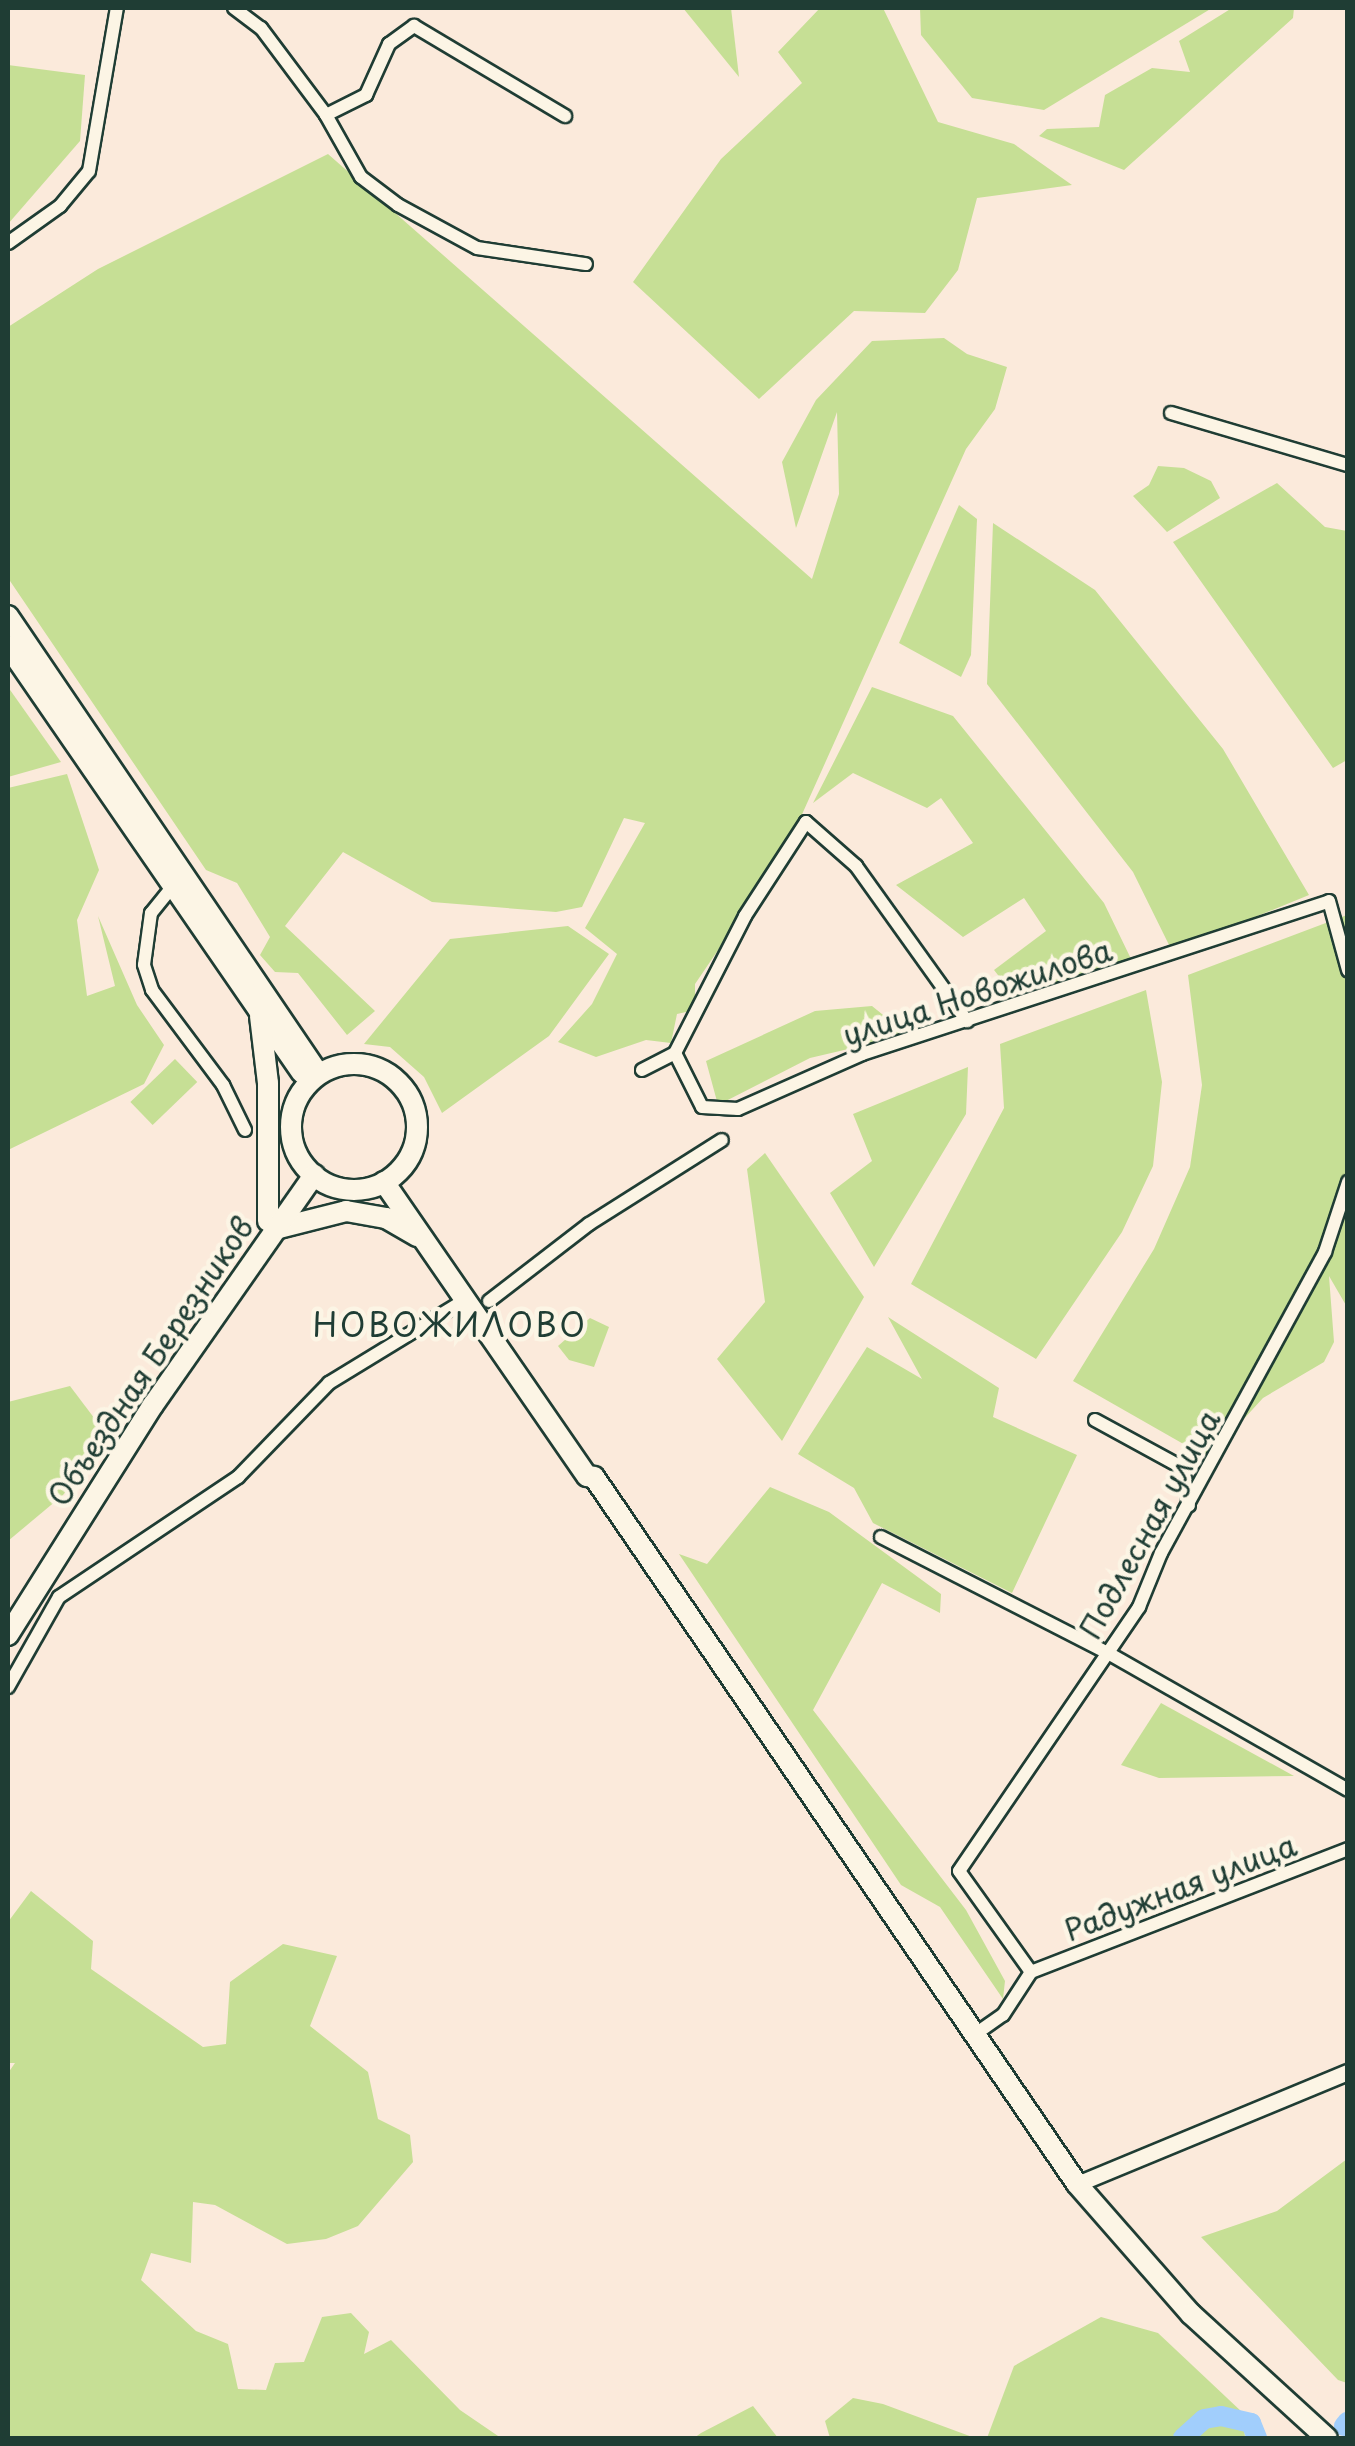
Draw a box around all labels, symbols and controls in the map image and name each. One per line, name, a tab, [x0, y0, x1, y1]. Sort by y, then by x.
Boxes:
street label: улица Новожилова	[837, 931, 1117, 1053]
street label: Объездная Березников	[39, 1209, 261, 1513]
district label: НОВОЖИЛОВО	[315, 1305, 585, 1343]
street label: Подлесная улица	[1071, 1403, 1227, 1645]
street label: Радужная улица	[1058, 1826, 1302, 1948]

